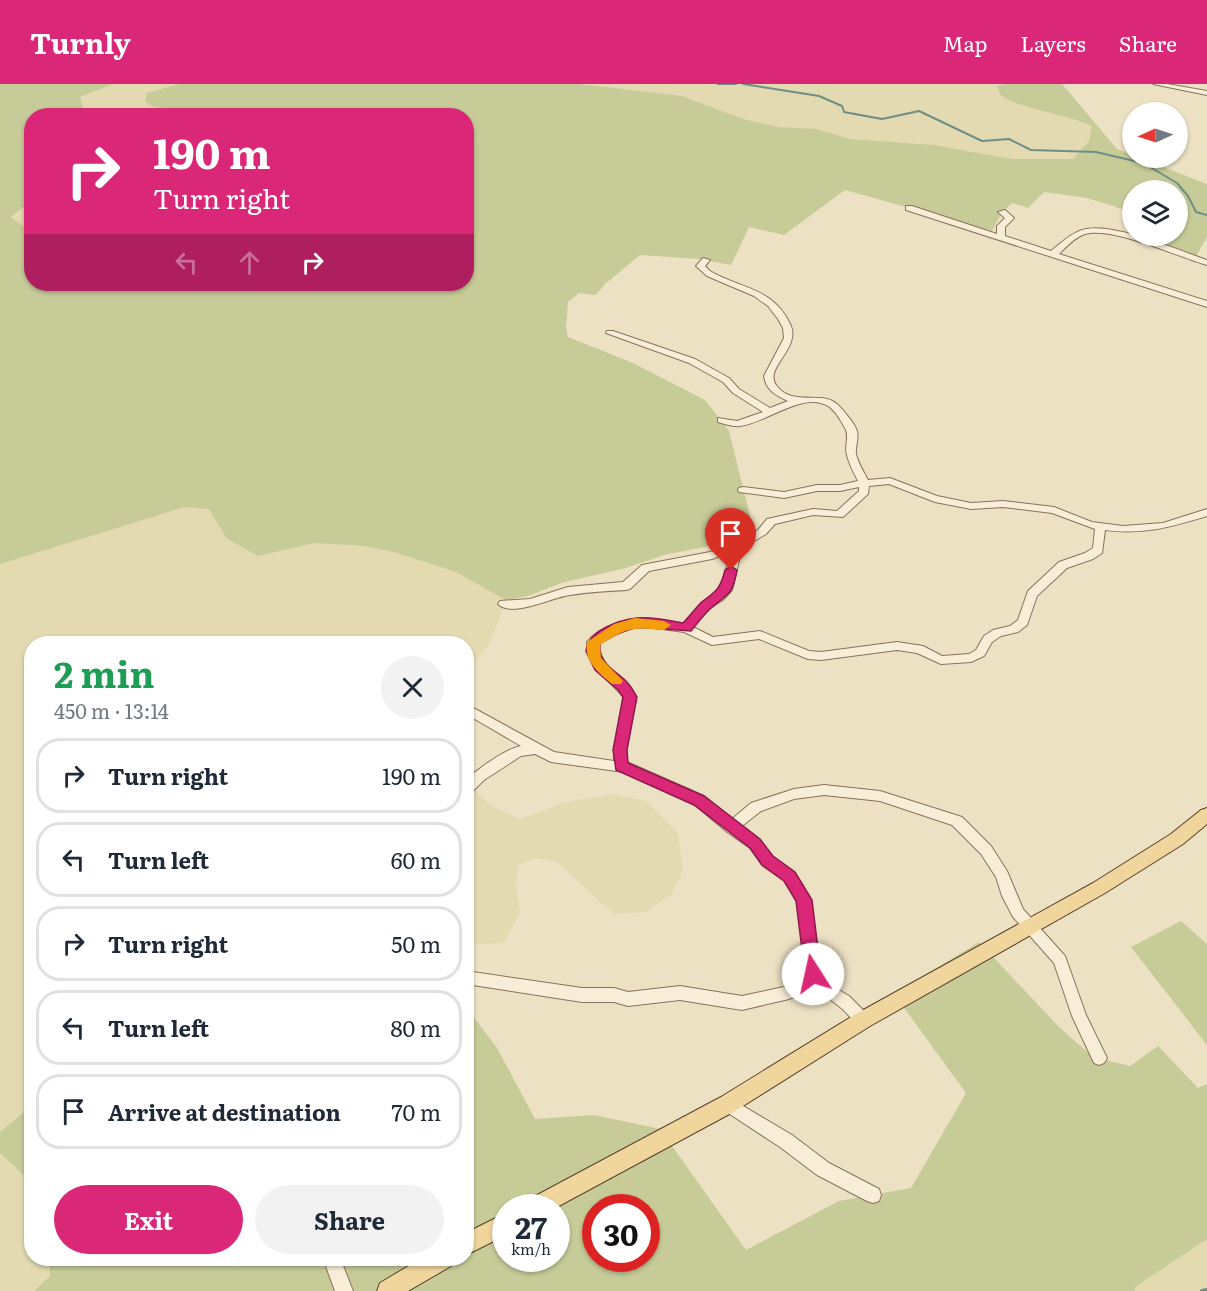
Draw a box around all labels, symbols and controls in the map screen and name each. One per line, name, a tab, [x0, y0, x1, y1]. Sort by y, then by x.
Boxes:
text: Turnly	[30, 21, 131, 63]
text: Map	[943, 27, 988, 58]
text: Layers	[1021, 27, 1086, 58]
text: Share	[1119, 27, 1177, 58]
north arrow	[1122, 102, 1188, 168]
map controls	[1122, 102, 1188, 246]
text: 190 m	[153, 120, 271, 182]
icon: right	[54, 132, 132, 210]
text: Turn right	[153, 177, 290, 217]
button: layers	[1122, 180, 1188, 246]
icon: left	[170, 246, 203, 279]
icon: ahead	[233, 246, 266, 279]
icon: right	[296, 246, 329, 279]
pin	[705, 508, 756, 570]
icon: arrive	[714, 517, 747, 550]
text: 2 min	[54, 646, 155, 699]
button: close	[381, 656, 444, 719]
text: 450 m · 13:14	[54, 695, 169, 725]
icon: right	[57, 759, 90, 792]
text: Turn right	[108, 759, 228, 792]
text: 190 m	[382, 759, 441, 792]
icon: left	[57, 843, 90, 876]
text: Turn left	[108, 843, 209, 876]
text: 60 m	[391, 843, 441, 876]
icon: right	[57, 927, 90, 960]
text: Turn right	[108, 927, 228, 960]
text: 50 m	[391, 927, 441, 960]
position arrow	[781, 942, 845, 1006]
icon: left	[57, 1011, 90, 1044]
text: Turn left	[108, 1011, 209, 1044]
text: 80 m	[390, 1011, 441, 1044]
icon: arrive	[57, 1095, 90, 1128]
text: Arrive at destination	[108, 1095, 341, 1128]
text: 70 m	[391, 1095, 441, 1128]
button: Exit	[54, 1185, 243, 1254]
button: Share	[255, 1185, 444, 1254]
speed limit sign: 30	[582, 1194, 660, 1272]
text: 27	[515, 1204, 547, 1248]
text: km/h	[511, 1237, 551, 1260]

